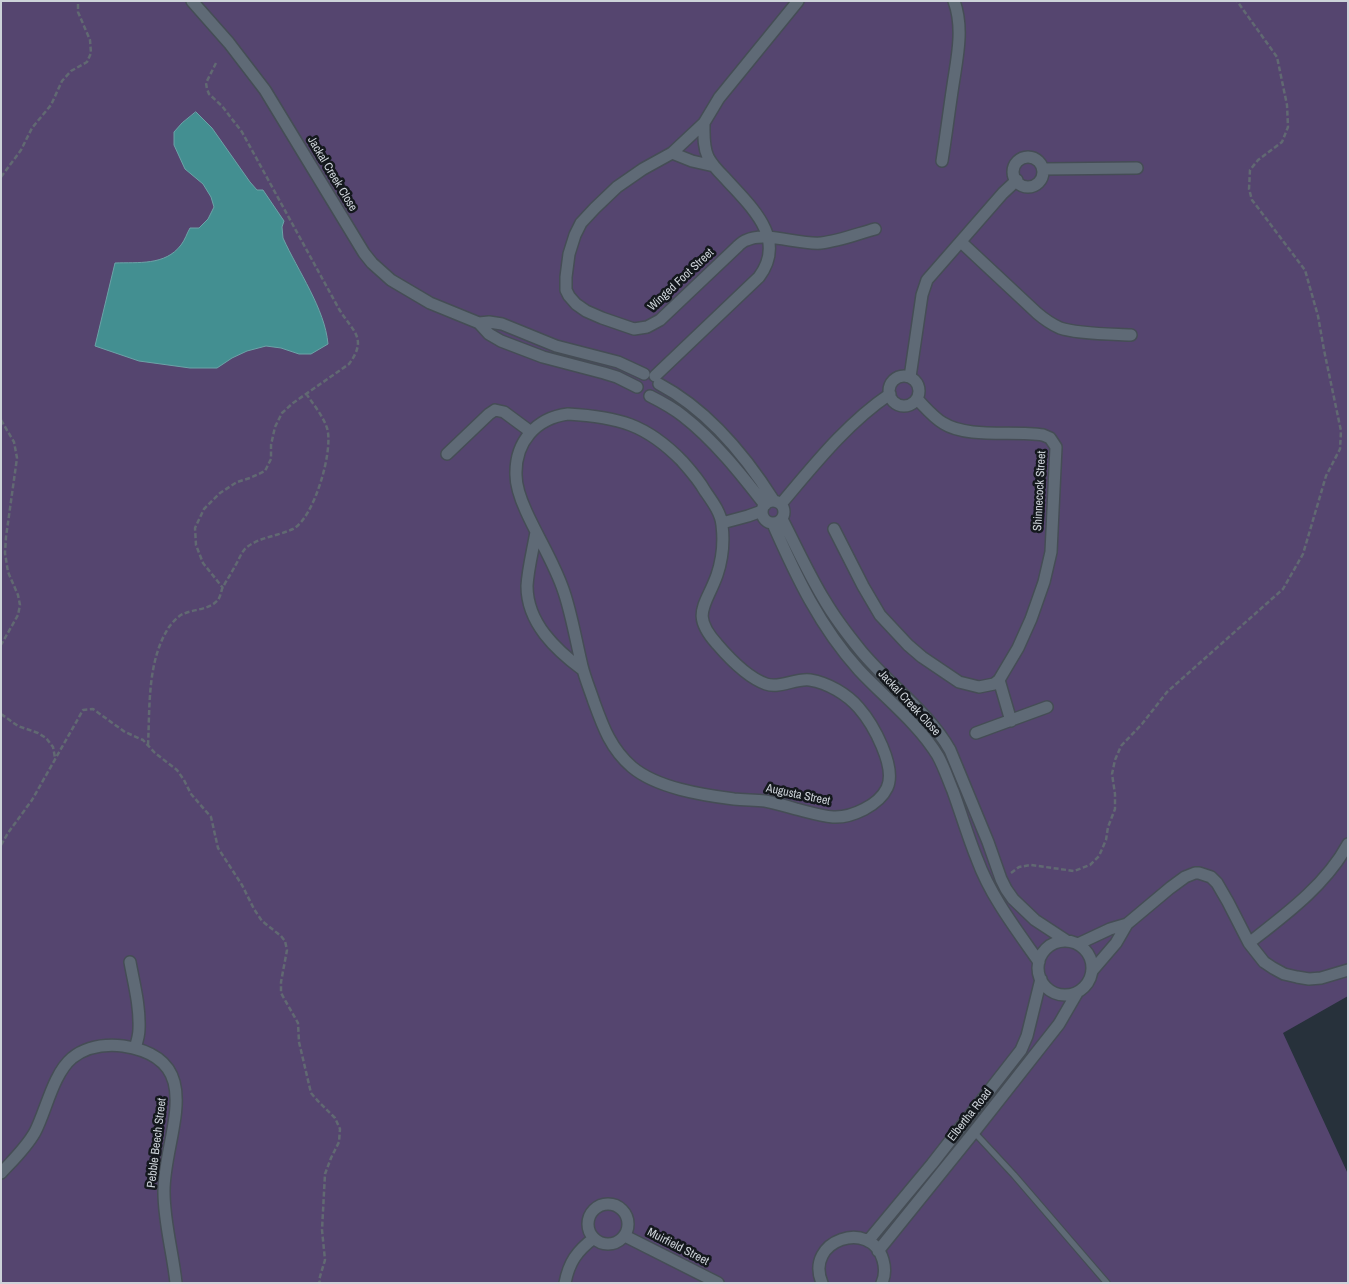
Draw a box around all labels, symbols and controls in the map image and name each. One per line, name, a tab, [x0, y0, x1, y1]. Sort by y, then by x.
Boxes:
street label: Jackal Creek Close	[304, 134, 360, 214]
street label: Winged Foot Street	[645, 246, 717, 314]
street label: Shinnecock Street	[1031, 450, 1049, 532]
street label: Jackal Creek Close	[875, 667, 943, 739]
street label: Augusta Street	[765, 781, 831, 809]
street label: Elbertha Road	[945, 1086, 995, 1144]
street label: Pebble Beech Street	[144, 1097, 170, 1189]
street label: Muirfield Street	[645, 1225, 711, 1269]

